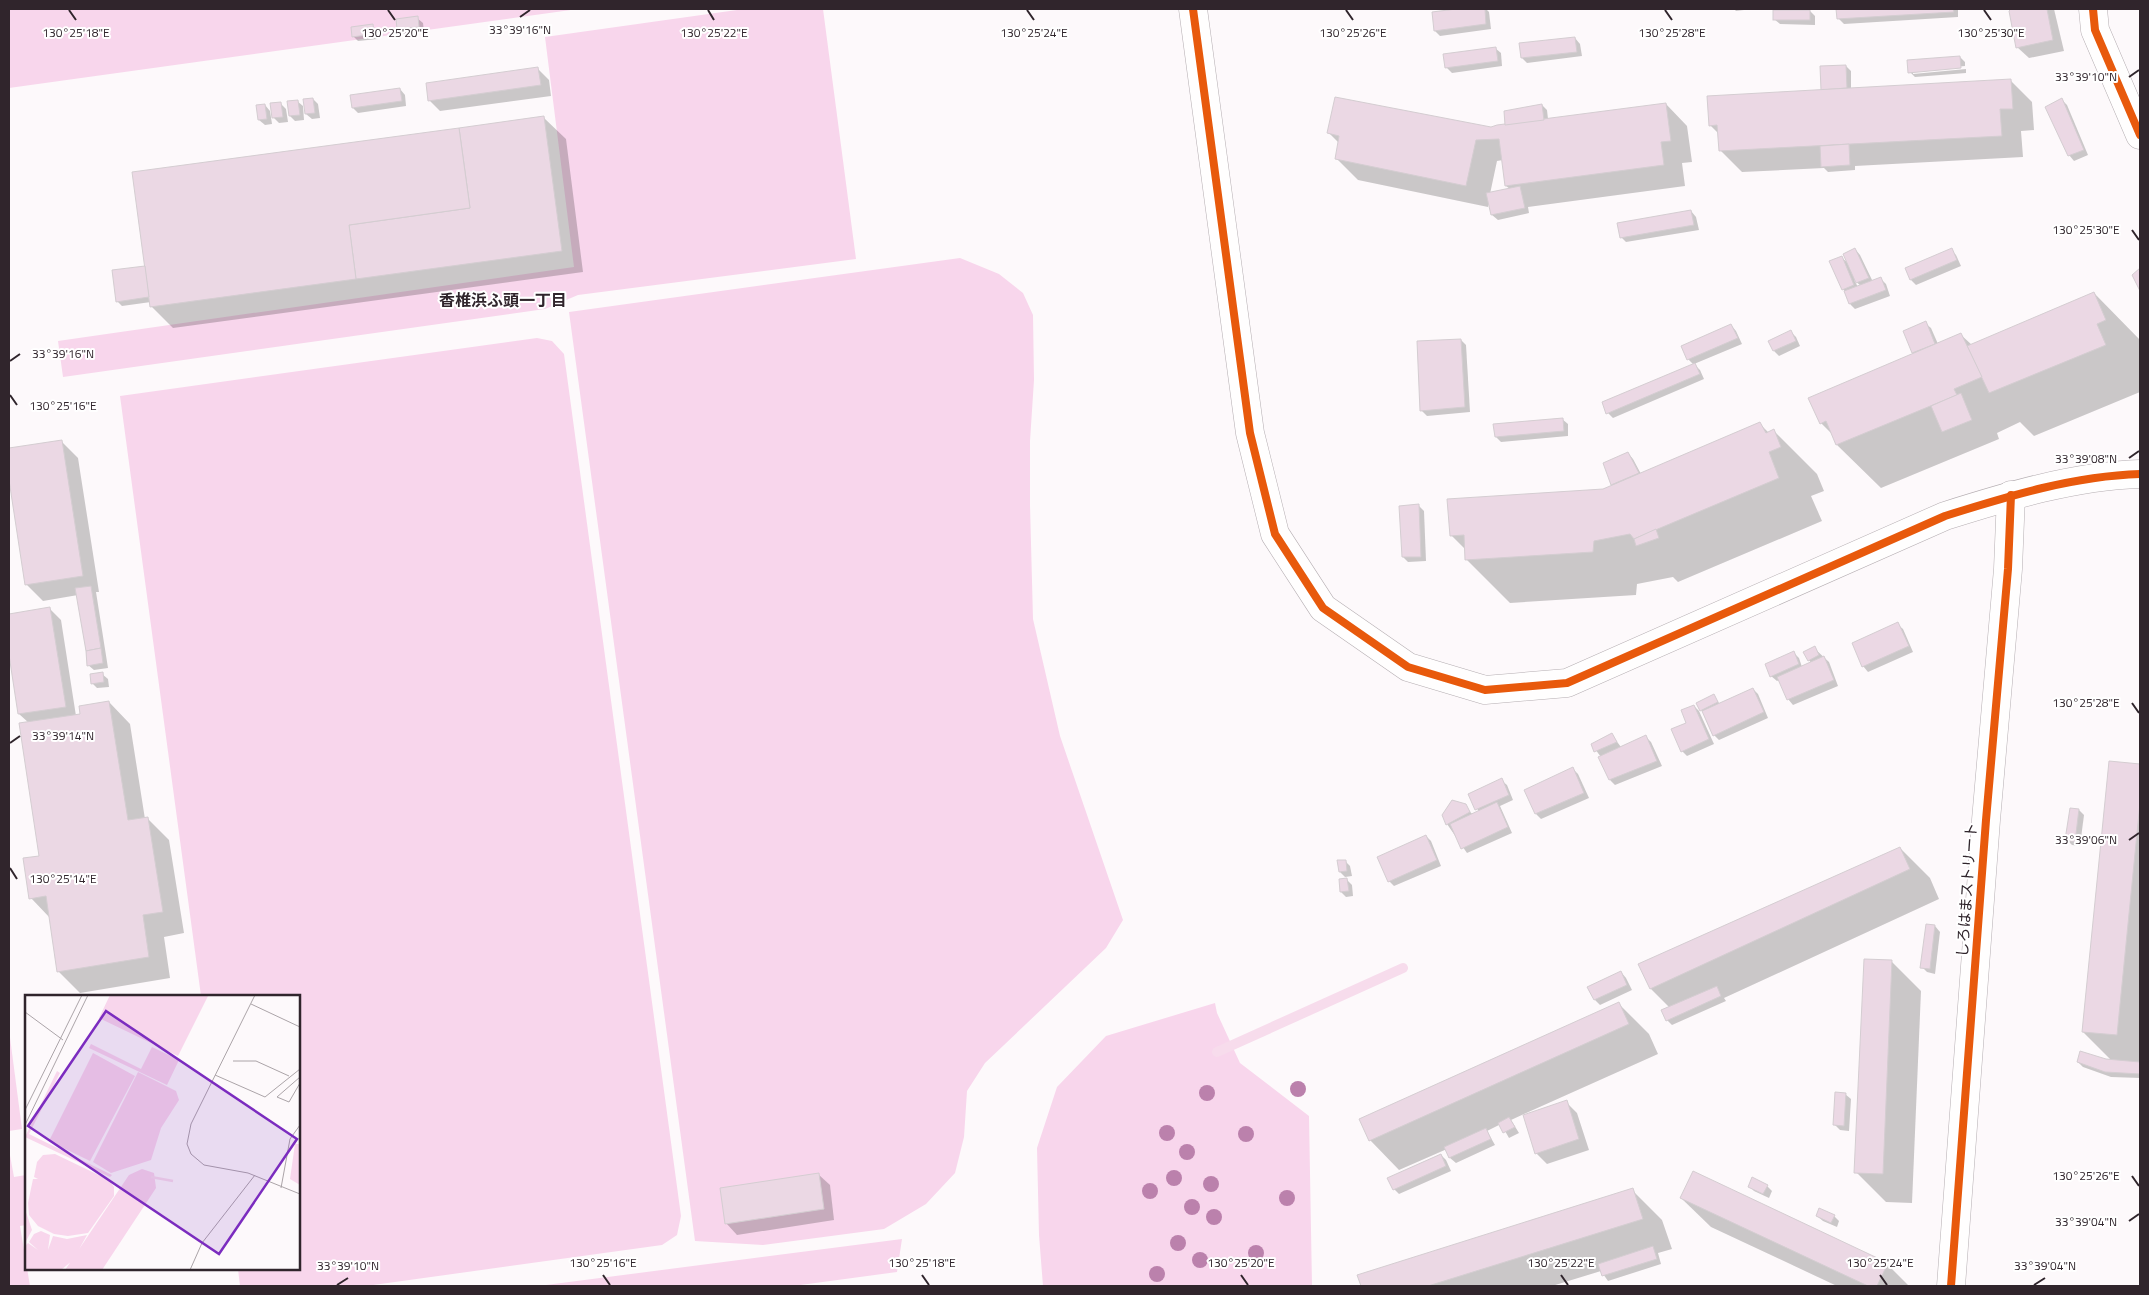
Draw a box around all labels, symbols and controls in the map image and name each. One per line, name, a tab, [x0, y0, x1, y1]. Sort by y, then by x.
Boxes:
text: 33°39'16"N	[489, 20, 551, 39]
text: 130°25'18"E	[42, 23, 110, 42]
text: 130°25'20"E	[361, 23, 429, 42]
text: 130°25'22"E	[680, 23, 748, 42]
text: 130°25'24"E	[1000, 23, 1068, 42]
text: 130°25'26"E	[1319, 23, 1387, 42]
text: 130°25'28"E	[1638, 23, 1706, 42]
text: 130°25'30"E	[1957, 23, 2025, 42]
text: 33°39'10"N	[2055, 67, 2117, 86]
text: 130°25'30"E	[2052, 220, 2120, 239]
district label: 香椎浜ふ頭一丁目	[439, 288, 567, 312]
text: 33°39'16"N	[32, 344, 94, 363]
text: 130°25'16"E	[29, 396, 97, 415]
text: 33°39'08"N	[2055, 449, 2117, 468]
text: 130°25'28"E	[2052, 693, 2120, 712]
text: 33°39'14"N	[32, 726, 94, 745]
street label: しろはまストリート	[1950, 822, 1983, 958]
text: 33°39'06"N	[2055, 830, 2117, 849]
text: 130°25'14"E	[29, 869, 97, 888]
inset map	[25, 995, 300, 1270]
text: 130°25'26"E	[2052, 1166, 2120, 1185]
text: 33°39'04"N	[2055, 1212, 2117, 1231]
text: 130°25'16"E	[569, 1253, 637, 1272]
text: 130°25'18"E	[888, 1253, 956, 1272]
text: 130°25'20"E	[1207, 1253, 1275, 1272]
text: 130°25'22"E	[1527, 1253, 1595, 1272]
text: 130°25'24"E	[1846, 1253, 1914, 1272]
text: 33°39'10"N	[317, 1256, 379, 1275]
text: 33°39'04"N	[2014, 1256, 2076, 1275]

